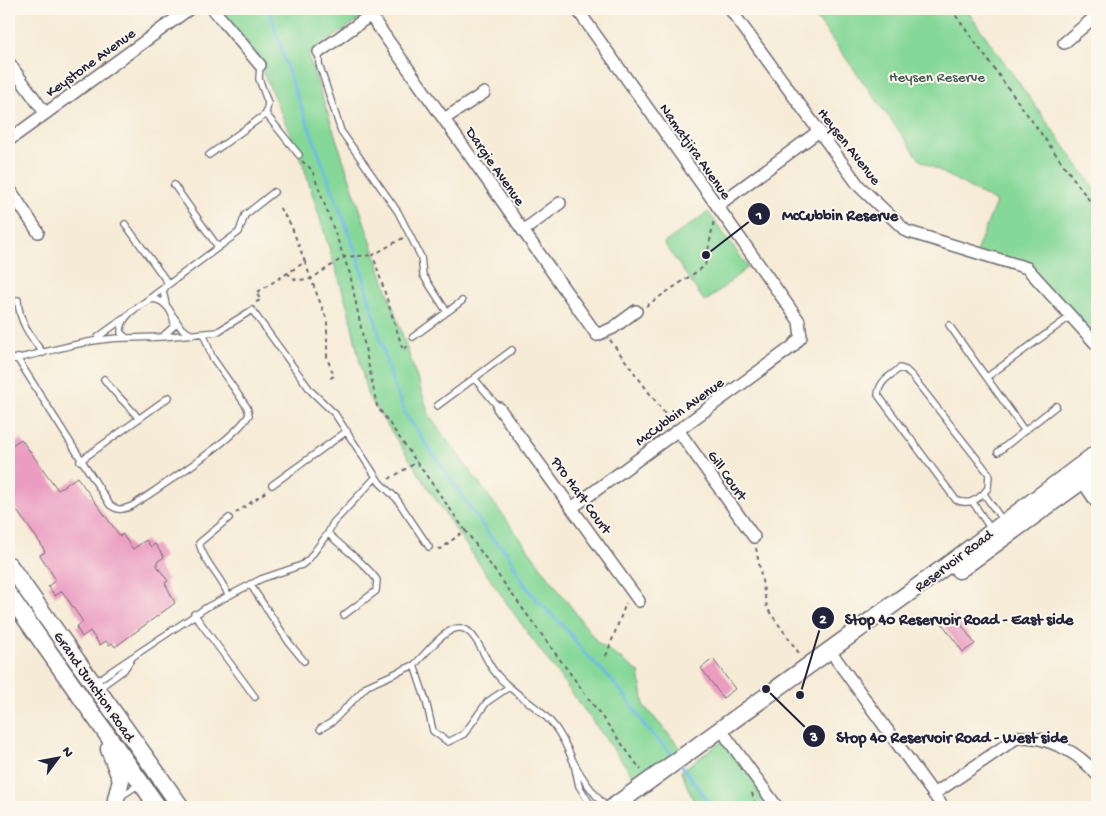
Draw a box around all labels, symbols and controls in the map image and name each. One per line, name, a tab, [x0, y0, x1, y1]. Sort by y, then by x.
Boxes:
street label: Keystone Avenue	[43, 25, 140, 102]
park label: Heysen Reserve	[889, 69, 985, 87]
street label: Namatjira Avenue	[655, 101, 734, 204]
street label: Heysen Avenue	[813, 105, 884, 190]
street label: Dargie Avenue	[460, 124, 528, 210]
callout: McCubbin Reserve	[747, 199, 908, 230]
text: 1	[755, 207, 762, 225]
text: McCubbin Reserve	[782, 208, 899, 227]
street label: McCubbin Avenue	[632, 374, 728, 451]
street label: Gill Court	[703, 448, 751, 506]
street label: Pro Hart Court	[546, 453, 616, 540]
street label: Reservoir Road	[911, 526, 998, 597]
callout: Stop 40 Reservoir Road - East side	[810, 603, 1084, 634]
text: 2	[819, 611, 827, 629]
text: Stop 40 Reservoir Road - East side	[845, 612, 1074, 631]
street label: Grand Junction Road	[49, 629, 139, 747]
callout: Stop 40 Reservoir Road - West side	[802, 720, 1078, 751]
text: 3	[809, 729, 818, 747]
text: Stop 40 Reservoir Road - West side	[836, 730, 1069, 749]
north arrow	[32, 734, 82, 784]
text: N	[57, 744, 77, 761]

